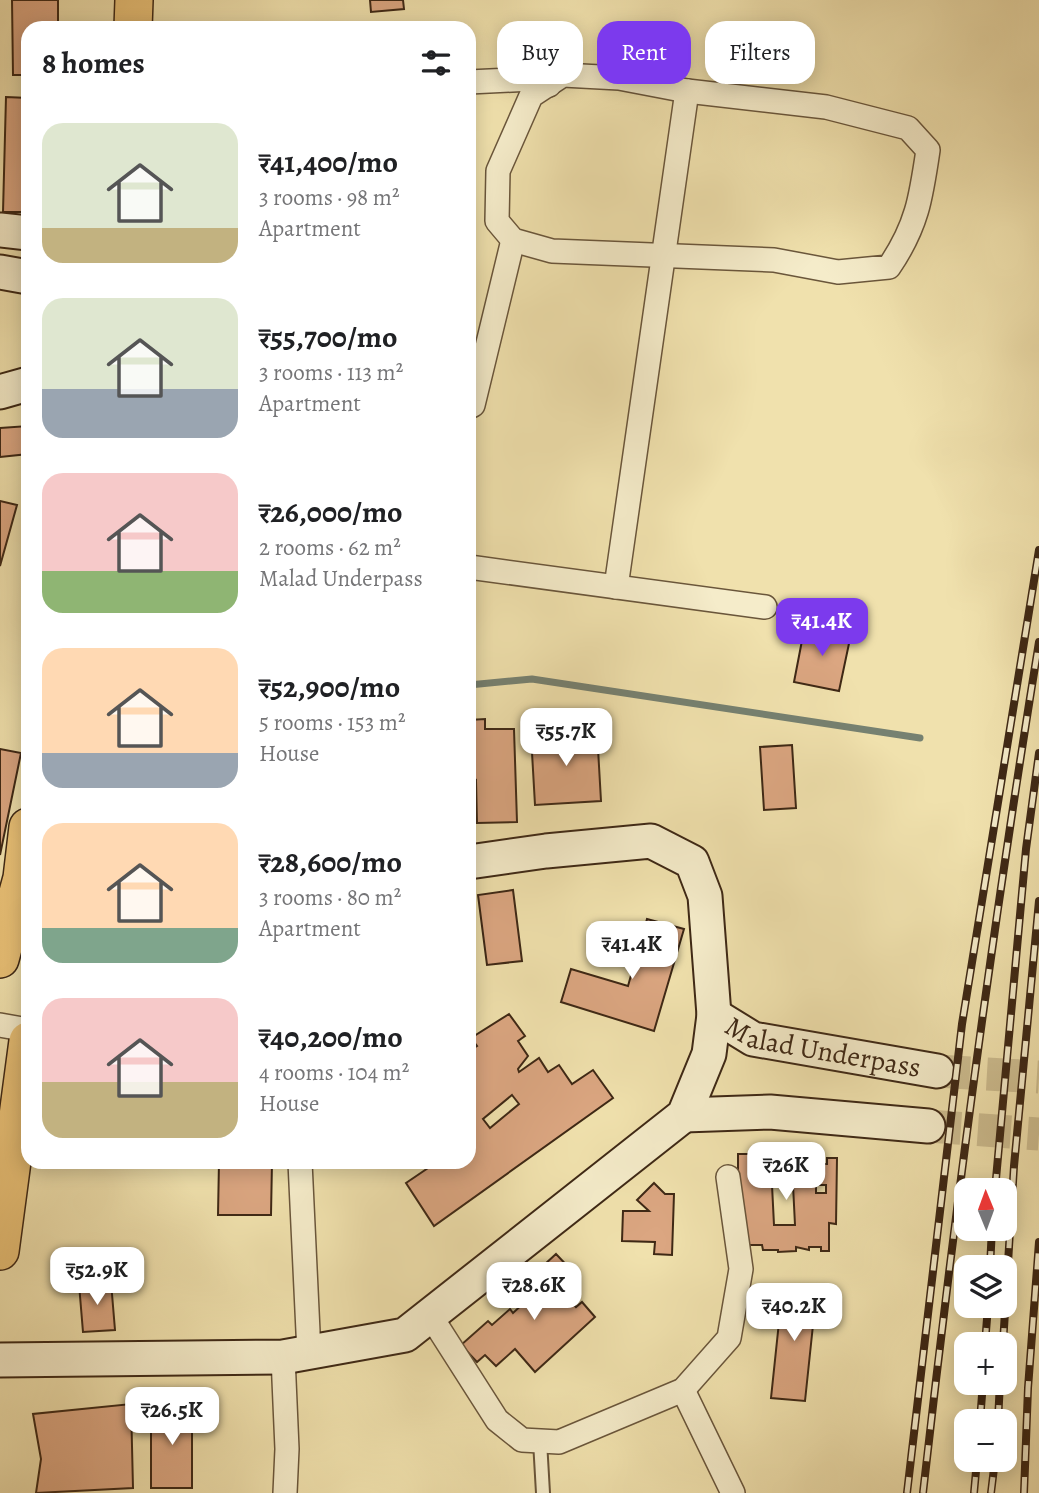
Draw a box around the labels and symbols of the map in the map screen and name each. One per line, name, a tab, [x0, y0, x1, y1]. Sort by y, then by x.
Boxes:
pin: ₹41.4K	[765, 598, 879, 658]
pin: ₹55.7K	[509, 708, 623, 768]
pin: ₹41.4K	[575, 922, 689, 981]
street label: Malad Underpass	[718, 1007, 924, 1087]
pin: ₹26K	[745, 1142, 827, 1202]
north arrow	[954, 1178, 1017, 1241]
pin: ₹52.9K	[40, 1248, 154, 1307]
pin: ₹28.6K	[477, 1262, 591, 1322]
pin: ₹40.2K	[737, 1284, 851, 1343]
pin: ₹26.5K	[115, 1388, 229, 1447]

